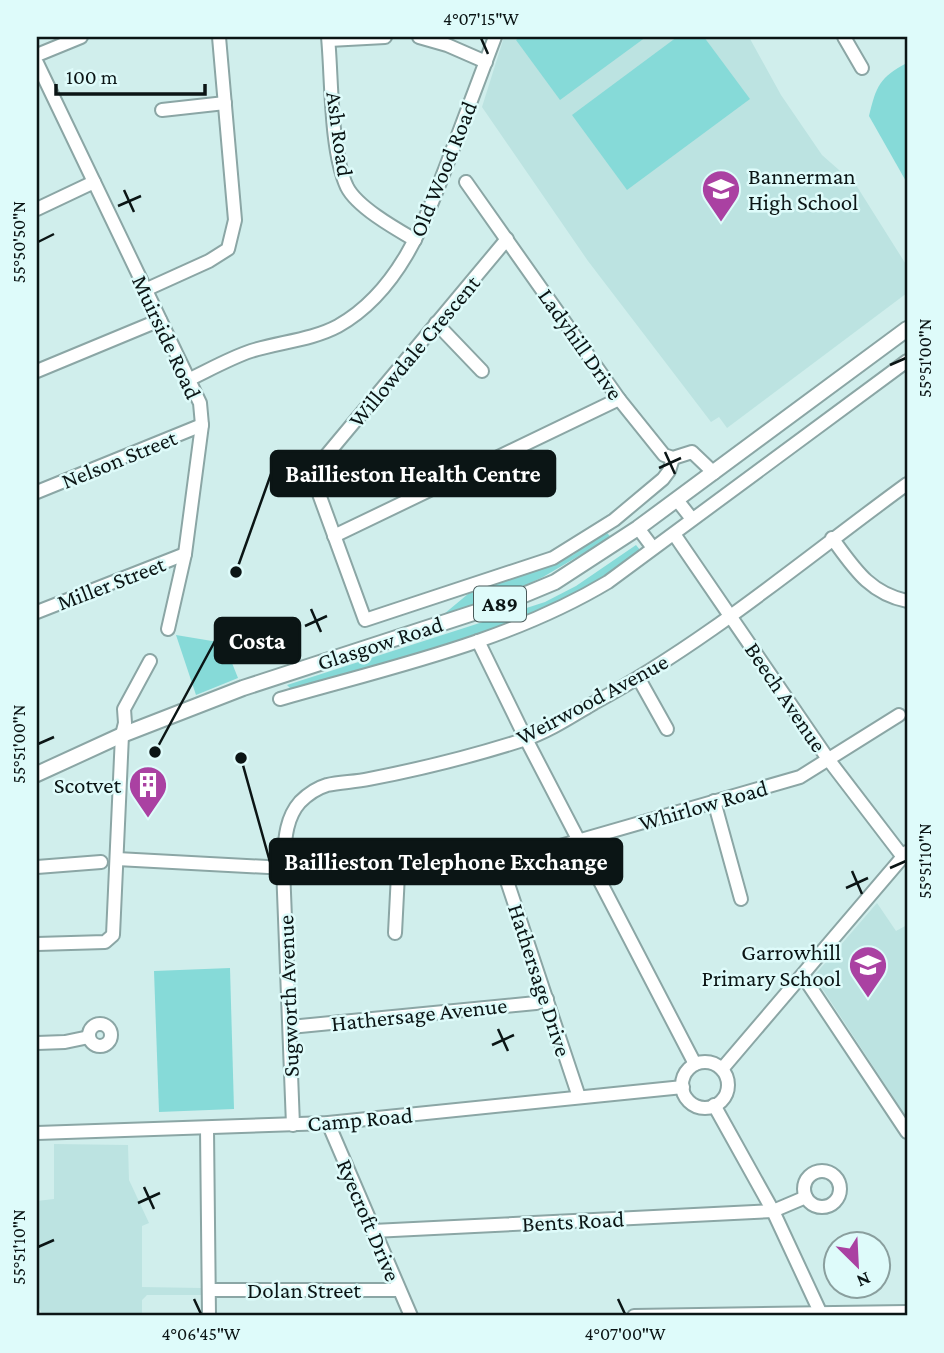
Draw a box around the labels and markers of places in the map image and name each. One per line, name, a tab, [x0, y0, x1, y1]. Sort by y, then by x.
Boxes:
place label: Bannerman High School	[748, 163, 858, 215]
school or university icon: Bannerman High School	[700, 168, 742, 223]
callout: Baillieston Health Centre	[271, 451, 555, 496]
callout: Costa	[215, 618, 300, 663]
building icon: Scotvet	[127, 764, 169, 819]
place label: Scotvet	[54, 772, 121, 798]
callout: Baillieston Telephone Exchange	[270, 839, 622, 884]
place label: Garrowhill Primary School	[702, 939, 841, 991]
school or university icon: Garrowhill Primary School	[847, 944, 889, 999]

